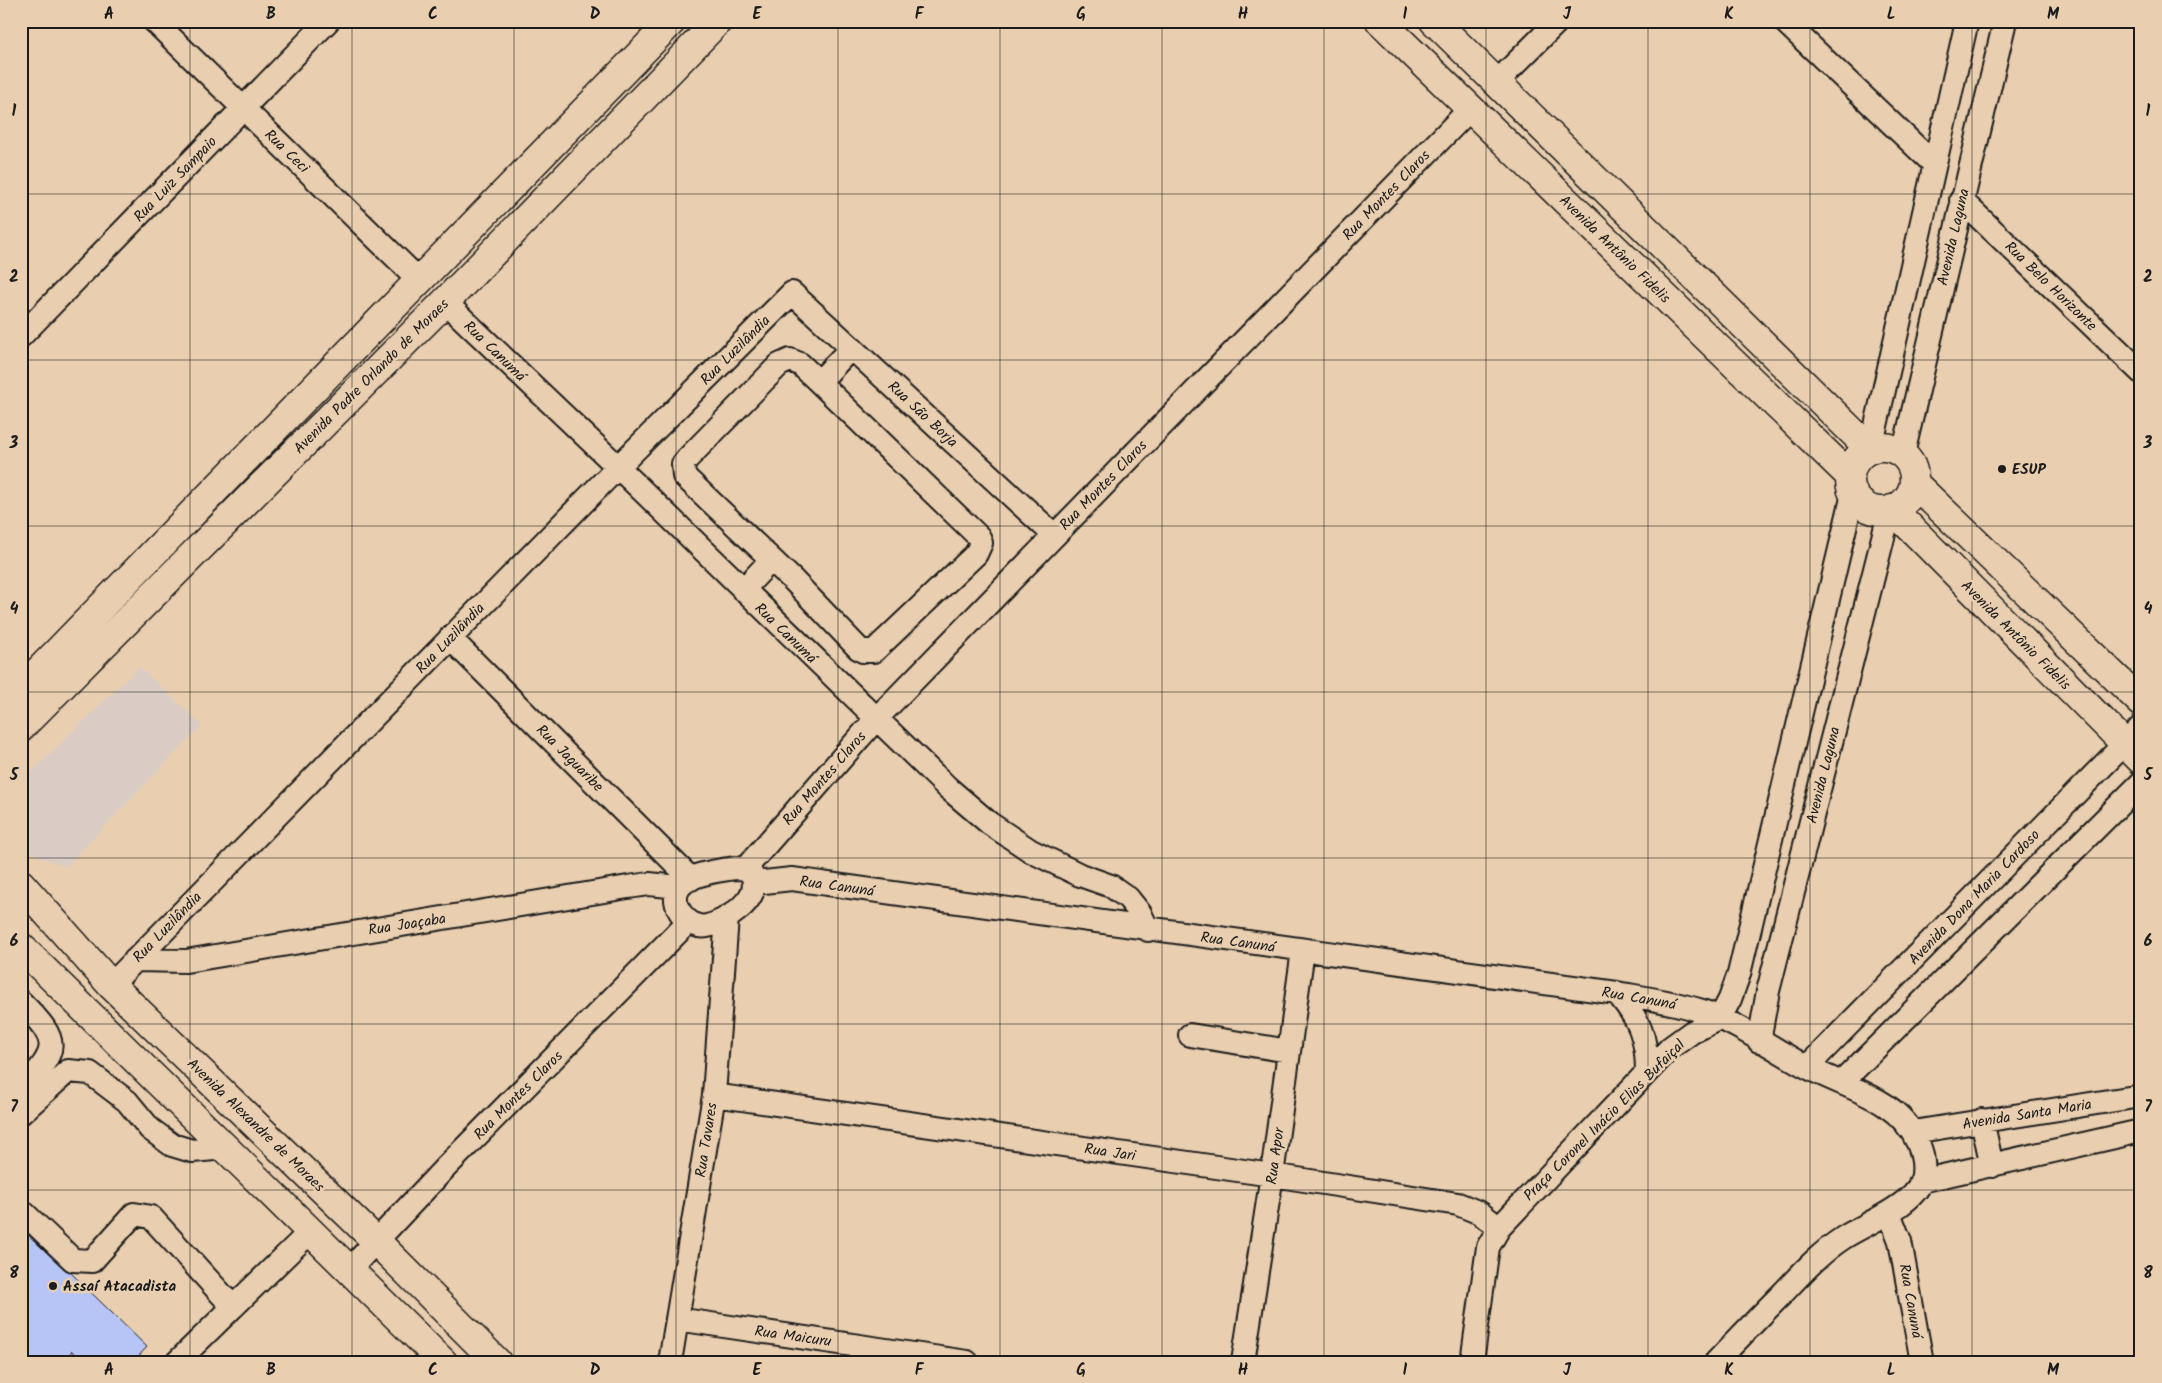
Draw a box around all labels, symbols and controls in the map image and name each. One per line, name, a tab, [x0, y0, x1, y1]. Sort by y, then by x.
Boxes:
text: A	[104, 2, 114, 27]
text: B	[266, 2, 276, 27]
text: C	[428, 2, 438, 27]
text: D	[590, 2, 601, 27]
text: E	[753, 2, 763, 27]
text: F	[915, 2, 925, 27]
text: G	[1076, 2, 1086, 27]
text: H	[1238, 2, 1248, 27]
text: I	[1403, 2, 1408, 27]
text: J	[1563, 2, 1572, 27]
text: K	[1724, 2, 1734, 27]
text: L	[1887, 2, 1895, 27]
text: M	[2047, 2, 2060, 27]
text: 1	[12, 99, 17, 124]
text: 1	[2146, 99, 2151, 124]
street label: Rua Ceci	[258, 124, 315, 180]
street label: Rua Luiz Sampaio	[128, 131, 223, 228]
street label: Rua Montes Claros	[1337, 144, 1437, 247]
street label: Avenida Laguna	[1931, 186, 1977, 288]
street label: Avenida Antônio Fidelis	[1553, 190, 1676, 310]
street label: Rua Belo Horizonte	[1998, 236, 2102, 338]
text: 2	[9, 265, 19, 290]
text: 2	[2143, 265, 2153, 290]
street label: Avenida Padre Orlando de Moraes	[288, 293, 456, 460]
street label: Rua Luzilândia	[695, 310, 777, 392]
street label: Rua Canumá	[457, 316, 533, 389]
street label: Rua São Borja	[882, 376, 963, 454]
text: 3	[9, 431, 19, 456]
text: 3	[2143, 431, 2153, 456]
street label: Rua Montes Claros	[1054, 434, 1154, 537]
place label: ESUP	[2012, 458, 2046, 482]
marker: ESUP	[1996, 463, 2008, 475]
street label: Avenida Antônio Fidelis	[1955, 575, 2076, 697]
text: 4	[10, 597, 19, 622]
street label: Rua Luzilândia	[410, 597, 491, 680]
text: 4	[2144, 597, 2153, 622]
street label: Rua Canumá	[748, 598, 824, 671]
street label: Rua Jaguaribe	[530, 719, 609, 798]
street label: Avenida Laguna	[1800, 724, 1848, 826]
street label: Rua Montes Claros	[777, 726, 873, 831]
text: 5	[9, 763, 20, 788]
text: 5	[2143, 763, 2154, 788]
street label: Avenida Dona Maria Cardoso	[1903, 824, 2046, 971]
street label: Rua Canuná	[798, 870, 878, 904]
street label: Rua Luzilândia	[127, 886, 208, 969]
street label: Rua Joaçaba	[366, 907, 448, 943]
street label: Rua Canuná	[1199, 926, 1279, 960]
text: 6	[10, 929, 19, 954]
text: 6	[2144, 929, 2153, 954]
street label: Rua Canuná	[1600, 981, 1680, 1018]
street label: Praça Coronel Inácio Elias Bufaiçal	[1518, 1034, 1691, 1207]
street label: Rua Montes Claros	[468, 1045, 569, 1146]
street label: Avenida Alexandre de Moraes	[181, 1053, 330, 1199]
street label: Avenida Santa Maria	[1961, 1093, 2094, 1137]
text: 7	[10, 1095, 18, 1120]
text: 7	[2144, 1095, 2152, 1120]
street label: Rua Tavares	[689, 1100, 725, 1179]
street label: Rua Apor	[1260, 1125, 1292, 1186]
street label: Rua Jari	[1083, 1138, 1138, 1169]
text: 8	[9, 1261, 19, 1286]
text: 8	[2143, 1261, 2153, 1286]
street label: Rua Canuná	[1892, 1262, 1929, 1342]
place label: Assaí Atacadista	[63, 1275, 176, 1299]
marker: Assaí Atacadista	[47, 1280, 59, 1292]
street label: Rua Maicuru	[753, 1320, 833, 1354]
text: A	[104, 1358, 114, 1383]
text: B	[266, 1358, 276, 1383]
text: C	[428, 1358, 438, 1383]
text: D	[590, 1358, 601, 1383]
text: E	[753, 1358, 763, 1383]
text: F	[915, 1358, 925, 1383]
text: G	[1076, 1358, 1086, 1383]
text: H	[1238, 1358, 1248, 1383]
text: I	[1403, 1358, 1408, 1383]
text: J	[1563, 1358, 1572, 1383]
text: K	[1724, 1358, 1734, 1383]
text: L	[1887, 1358, 1895, 1383]
text: M	[2047, 1358, 2060, 1383]

